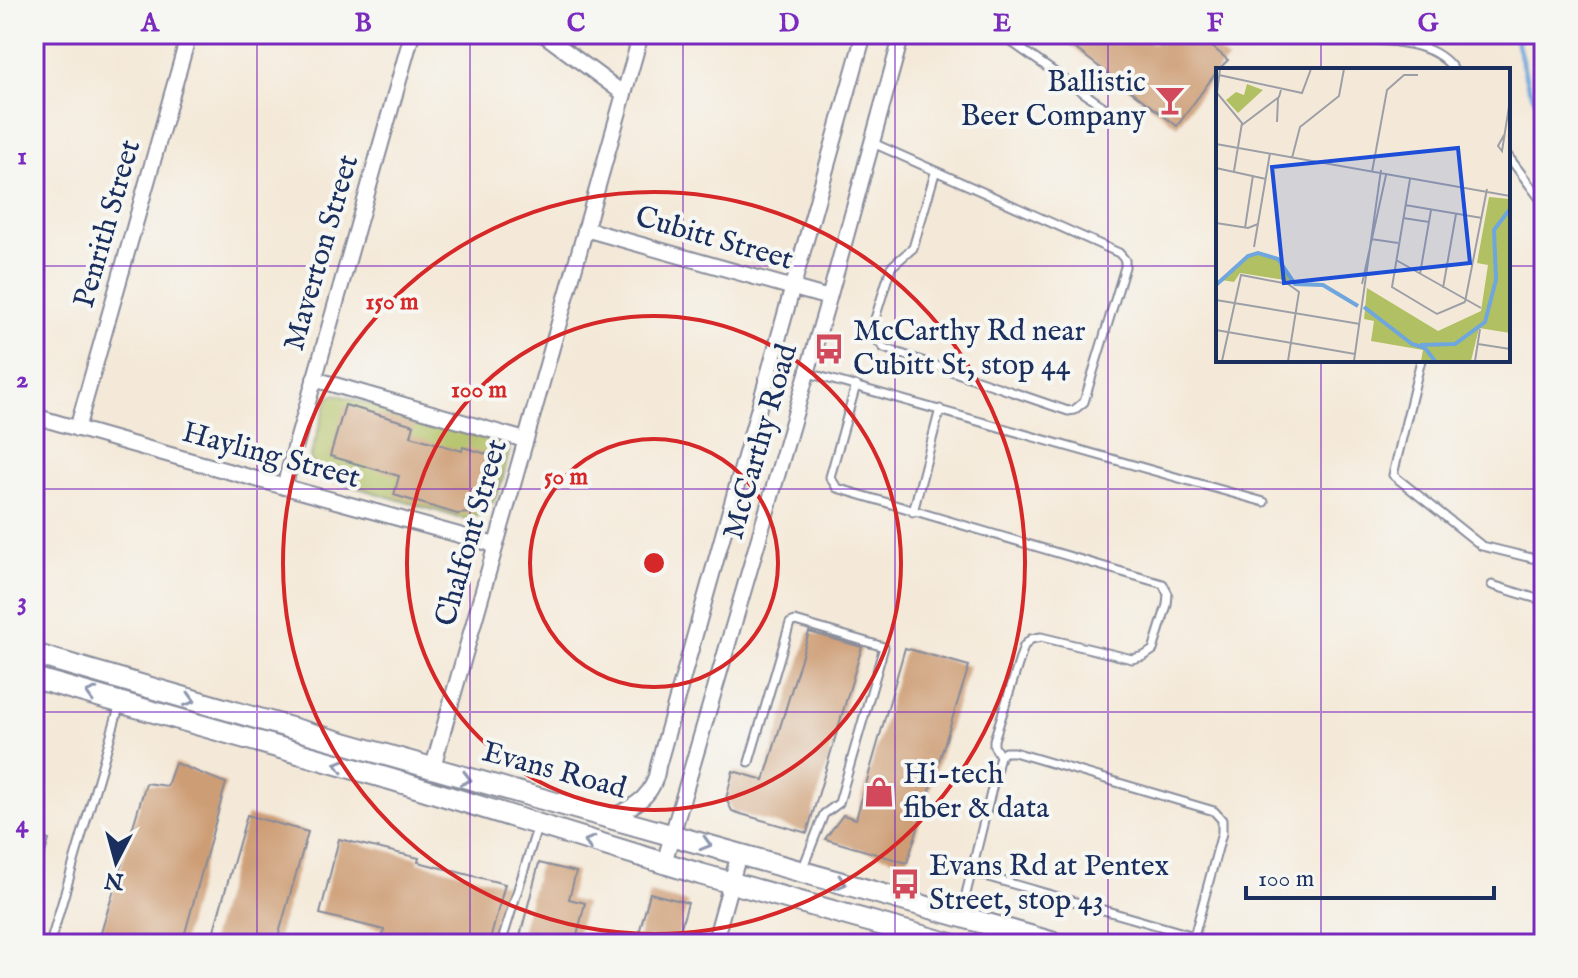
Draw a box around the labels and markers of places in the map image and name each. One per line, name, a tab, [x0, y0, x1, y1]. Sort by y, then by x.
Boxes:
place label: Ballistic Beer Company	[961, 64, 1146, 136]
bar icon: Ballistic Beer Company	[1153, 83, 1187, 117]
place label: McCarthy Rd near Cubitt St, stop 44	[853, 313, 1086, 385]
bus stop icon: McCarthy Rd near Cubitt St, stop 44	[812, 332, 846, 366]
centre of rings	[640, 549, 668, 577]
place label: Hi-tech fiber & data	[903, 756, 1049, 828]
shop icon: Hi-tech fiber & data	[862, 775, 896, 809]
place label: Evans Rd at Pentex Street, stop 43	[929, 848, 1170, 920]
bus stop icon: Evans Rd at Pentex Street, stop 43	[888, 867, 922, 901]

